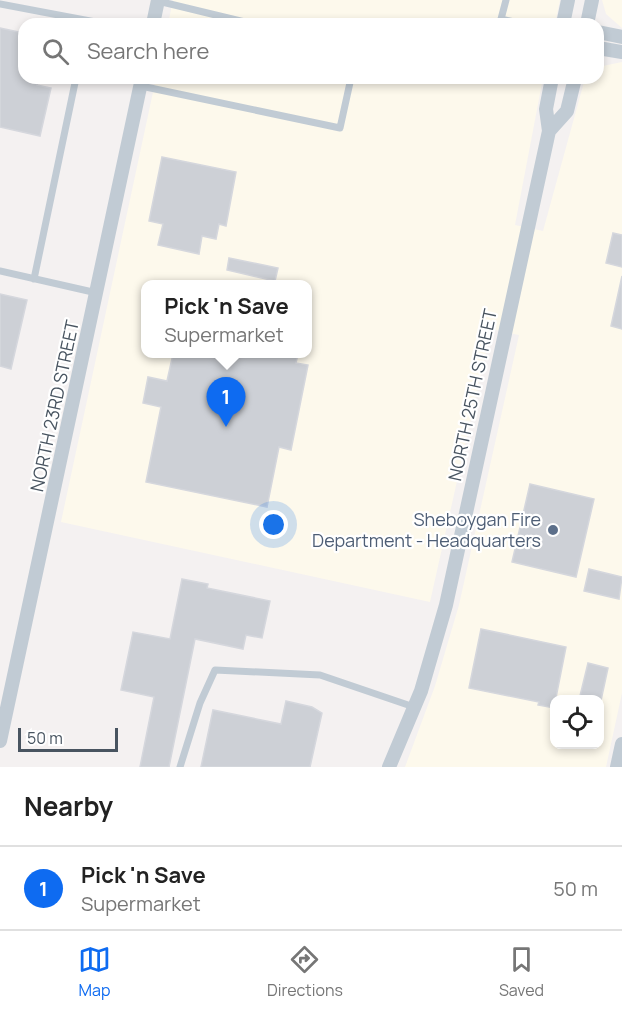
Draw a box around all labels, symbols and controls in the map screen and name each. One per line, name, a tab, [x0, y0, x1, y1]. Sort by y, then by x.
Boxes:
search box	[18, 18, 604, 84]
icon: search	[39, 35, 72, 68]
text: Search here	[87, 36, 209, 66]
popup	[141, 280, 312, 358]
text: Pick 'n Save	[164, 291, 289, 321]
street label: NORTH 25TH STREET	[442, 306, 502, 483]
street label: NORTH 23RD STREET	[24, 317, 84, 494]
text: Supermarket	[164, 321, 284, 348]
pin: 1	[206, 378, 246, 427]
place label: Sheboygan Fire Department - Headquarters	[312, 507, 541, 552]
your location	[259, 510, 288, 539]
marker: Sheboygan Fire Department - Headquarters	[546, 523, 560, 537]
map controls	[550, 695, 604, 749]
button: locate	[550, 695, 604, 749]
scale bar	[18, 725, 118, 752]
text: 50 m	[27, 727, 63, 749]
text: Nearby	[24, 788, 113, 824]
text: Pick 'n Save	[81, 860, 206, 890]
text: 1	[39, 875, 48, 902]
text: 50 m	[553, 875, 598, 902]
text: Supermarket	[81, 890, 201, 917]
tab: Map	[78, 943, 111, 1001]
tab: Directions	[267, 943, 343, 1001]
tab: Saved	[499, 943, 544, 1001]

